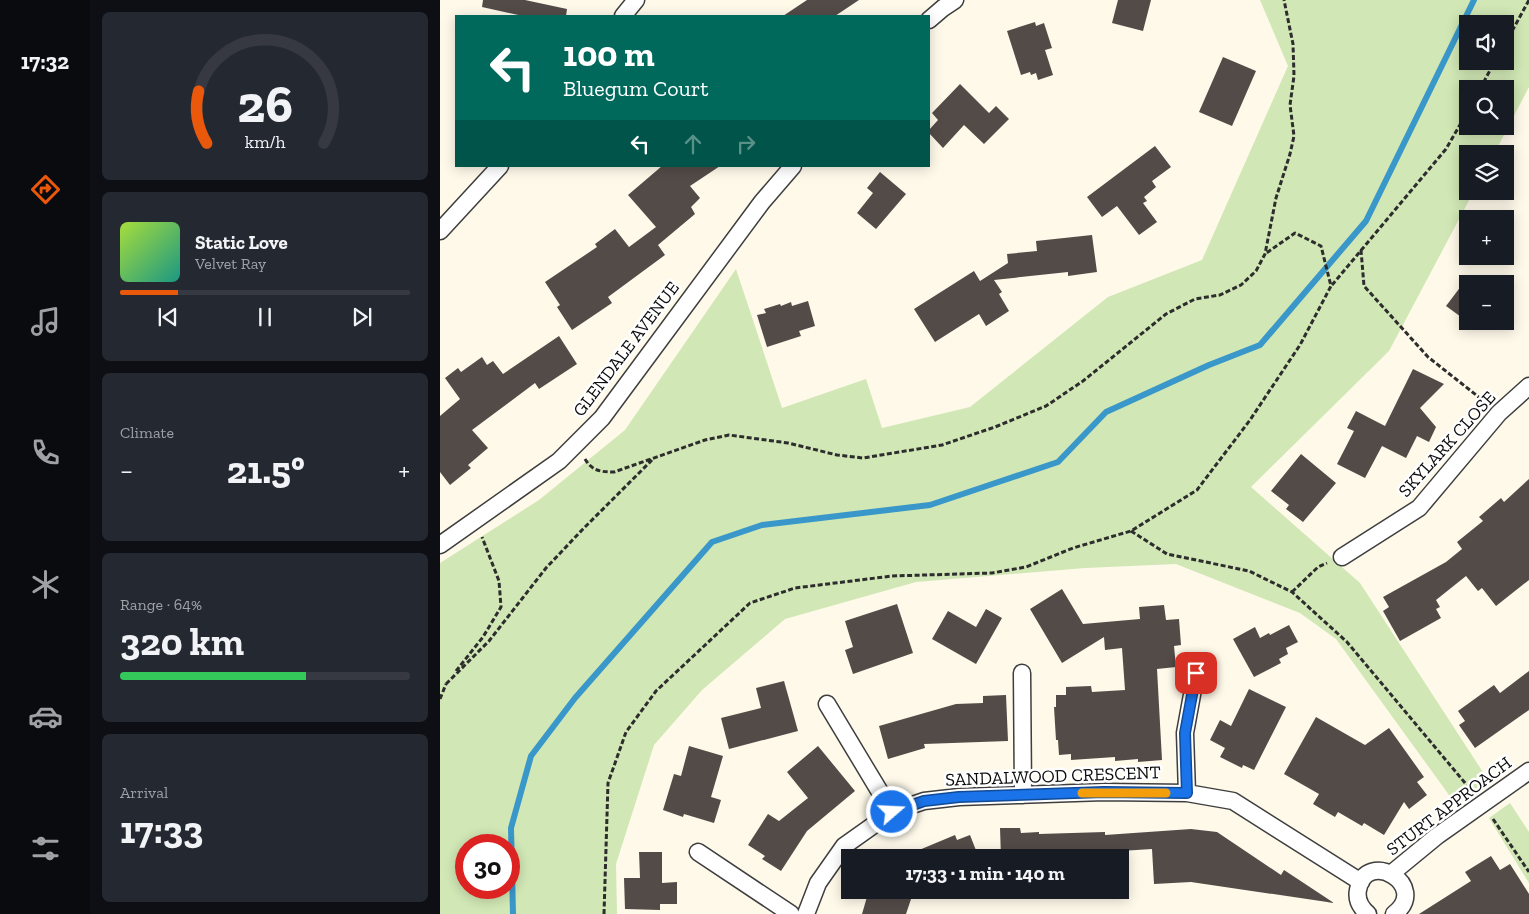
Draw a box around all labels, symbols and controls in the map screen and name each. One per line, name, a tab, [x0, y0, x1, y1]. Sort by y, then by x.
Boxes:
map controls	[1459, 15, 1514, 330]
button: sound	[1459, 15, 1514, 70]
text: 100 m	[563, 33, 655, 75]
icon: left	[480, 35, 545, 100]
text: 17:32	[21, 48, 69, 75]
text: 26	[237, 73, 293, 135]
text: Bluegum Court	[563, 75, 708, 102]
button: search	[1459, 80, 1514, 135]
icon: left	[626, 130, 654, 158]
icon: ahead	[679, 130, 707, 158]
icon: right	[732, 130, 760, 158]
text: km/h	[245, 131, 285, 153]
button: layers	[1459, 145, 1514, 200]
icon: directions	[28, 172, 63, 207]
button: +	[1459, 210, 1514, 265]
text: Static Love	[195, 231, 288, 254]
text: Velvet Ray	[195, 254, 266, 273]
button: −	[1459, 275, 1514, 330]
street label: GLENDALE AVENUE	[568, 277, 684, 421]
icon: previous	[154, 303, 182, 331]
icon: pause	[251, 303, 279, 331]
icon: next	[348, 303, 376, 331]
icon: music	[28, 304, 63, 339]
street label: SKYLARK CLOSE	[1394, 387, 1500, 501]
text: Climate	[120, 423, 174, 442]
icon: phone	[28, 435, 63, 470]
text: 21.5°	[227, 447, 305, 493]
text: −	[120, 454, 133, 487]
text: +	[398, 454, 410, 487]
icon: climate	[28, 567, 63, 602]
text: Range · 64%	[120, 595, 202, 614]
text: 320 km	[120, 619, 244, 665]
pin	[1175, 652, 1217, 694]
icon: arrive	[1182, 659, 1210, 687]
icon: car	[28, 699, 63, 734]
street label: STURT APPROACH	[1382, 752, 1516, 860]
street label: SANDALWOOD CRESCENT	[945, 761, 1161, 791]
text: Arrival	[120, 783, 168, 802]
position arrow	[865, 785, 917, 837]
text: 17:33	[120, 807, 203, 853]
icon: filters	[28, 831, 63, 866]
speed limit sign: 30	[455, 834, 520, 899]
text: 17:33 · 1 min · 140 m	[905, 862, 1065, 885]

